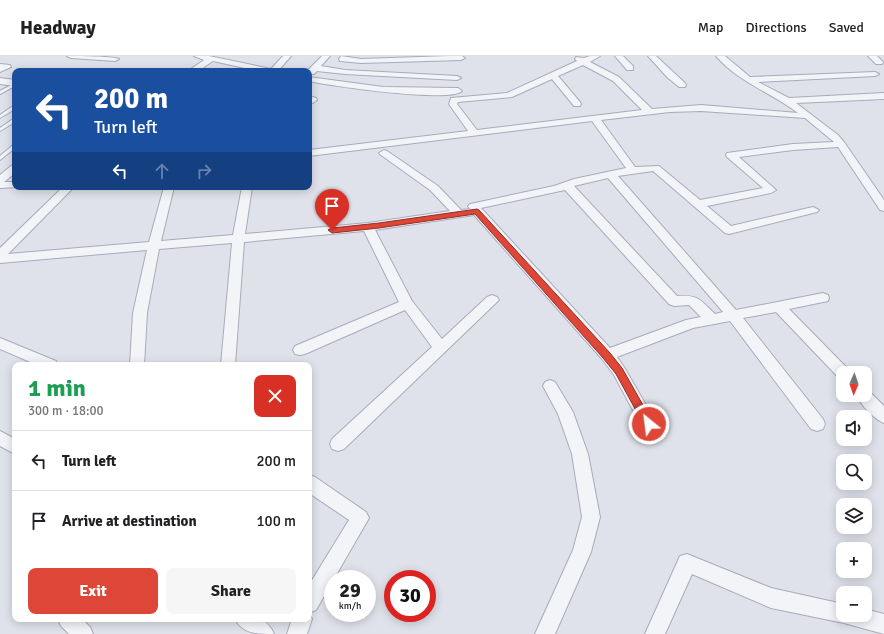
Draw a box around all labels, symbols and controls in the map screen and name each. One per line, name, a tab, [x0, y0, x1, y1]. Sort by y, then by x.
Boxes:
text: Headway	[20, 16, 96, 40]
text: Map	[698, 19, 724, 36]
text: Directions	[746, 19, 807, 36]
text: Saved	[829, 19, 864, 36]
text: 200 m	[94, 82, 168, 116]
icon: left	[28, 84, 80, 136]
text: Turn left	[94, 116, 157, 138]
icon: left	[109, 160, 131, 182]
icon: ahead	[151, 160, 173, 182]
icon: right	[193, 160, 215, 182]
pin	[315, 189, 349, 230]
icon: arrive	[321, 195, 343, 217]
north arrow	[836, 366, 872, 402]
map controls	[836, 366, 872, 622]
text: 1 min	[28, 373, 86, 403]
button: close	[254, 375, 296, 417]
text: 300 m · 18:00	[28, 403, 104, 419]
position arrow	[628, 403, 670, 445]
button: sound	[836, 410, 872, 446]
icon: left	[28, 450, 50, 472]
text: Turn left	[62, 452, 116, 470]
text: 200 m	[256, 452, 296, 470]
button: search	[836, 454, 872, 490]
button: layers	[836, 498, 872, 534]
icon: arrive	[28, 510, 50, 532]
text: Arrive at destination	[62, 512, 197, 530]
text: 100 m	[256, 512, 296, 530]
button: +	[836, 542, 872, 578]
button: Exit	[28, 568, 158, 614]
button: Share	[166, 568, 296, 614]
speed limit sign: 30	[384, 570, 436, 622]
text: 29	[339, 578, 361, 603]
button: −	[836, 586, 872, 622]
text: km/h	[339, 600, 361, 612]

